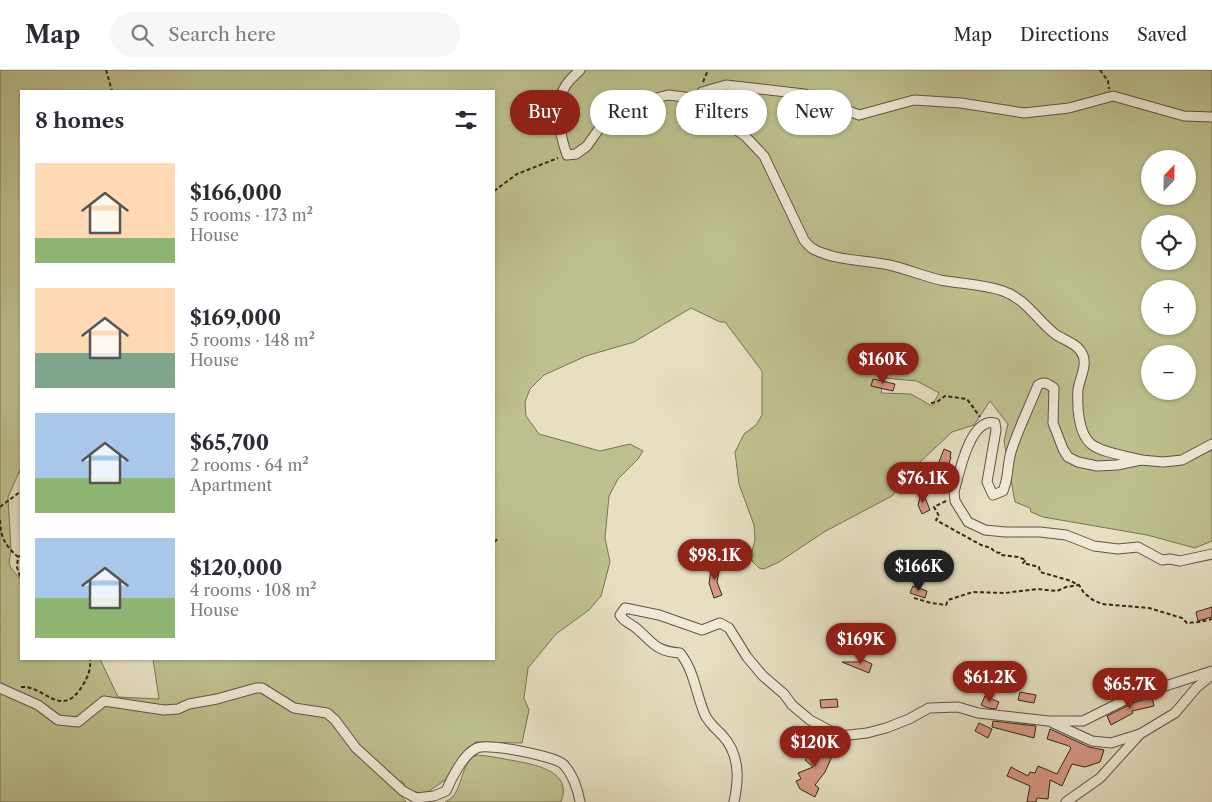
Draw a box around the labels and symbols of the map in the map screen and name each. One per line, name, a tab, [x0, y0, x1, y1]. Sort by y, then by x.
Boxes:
north arrow	[1141, 150, 1196, 205]
pin: $160K	[848, 342, 918, 385]
pin: $76.1K	[882, 462, 964, 504]
pin: $98.1K	[674, 538, 756, 581]
pin: $166K	[884, 550, 954, 592]
pin: $169K	[826, 622, 896, 665]
pin: $61.2K	[949, 660, 1031, 703]
pin: $65.7K	[1089, 668, 1171, 710]
pin: $120K	[780, 726, 850, 768]

